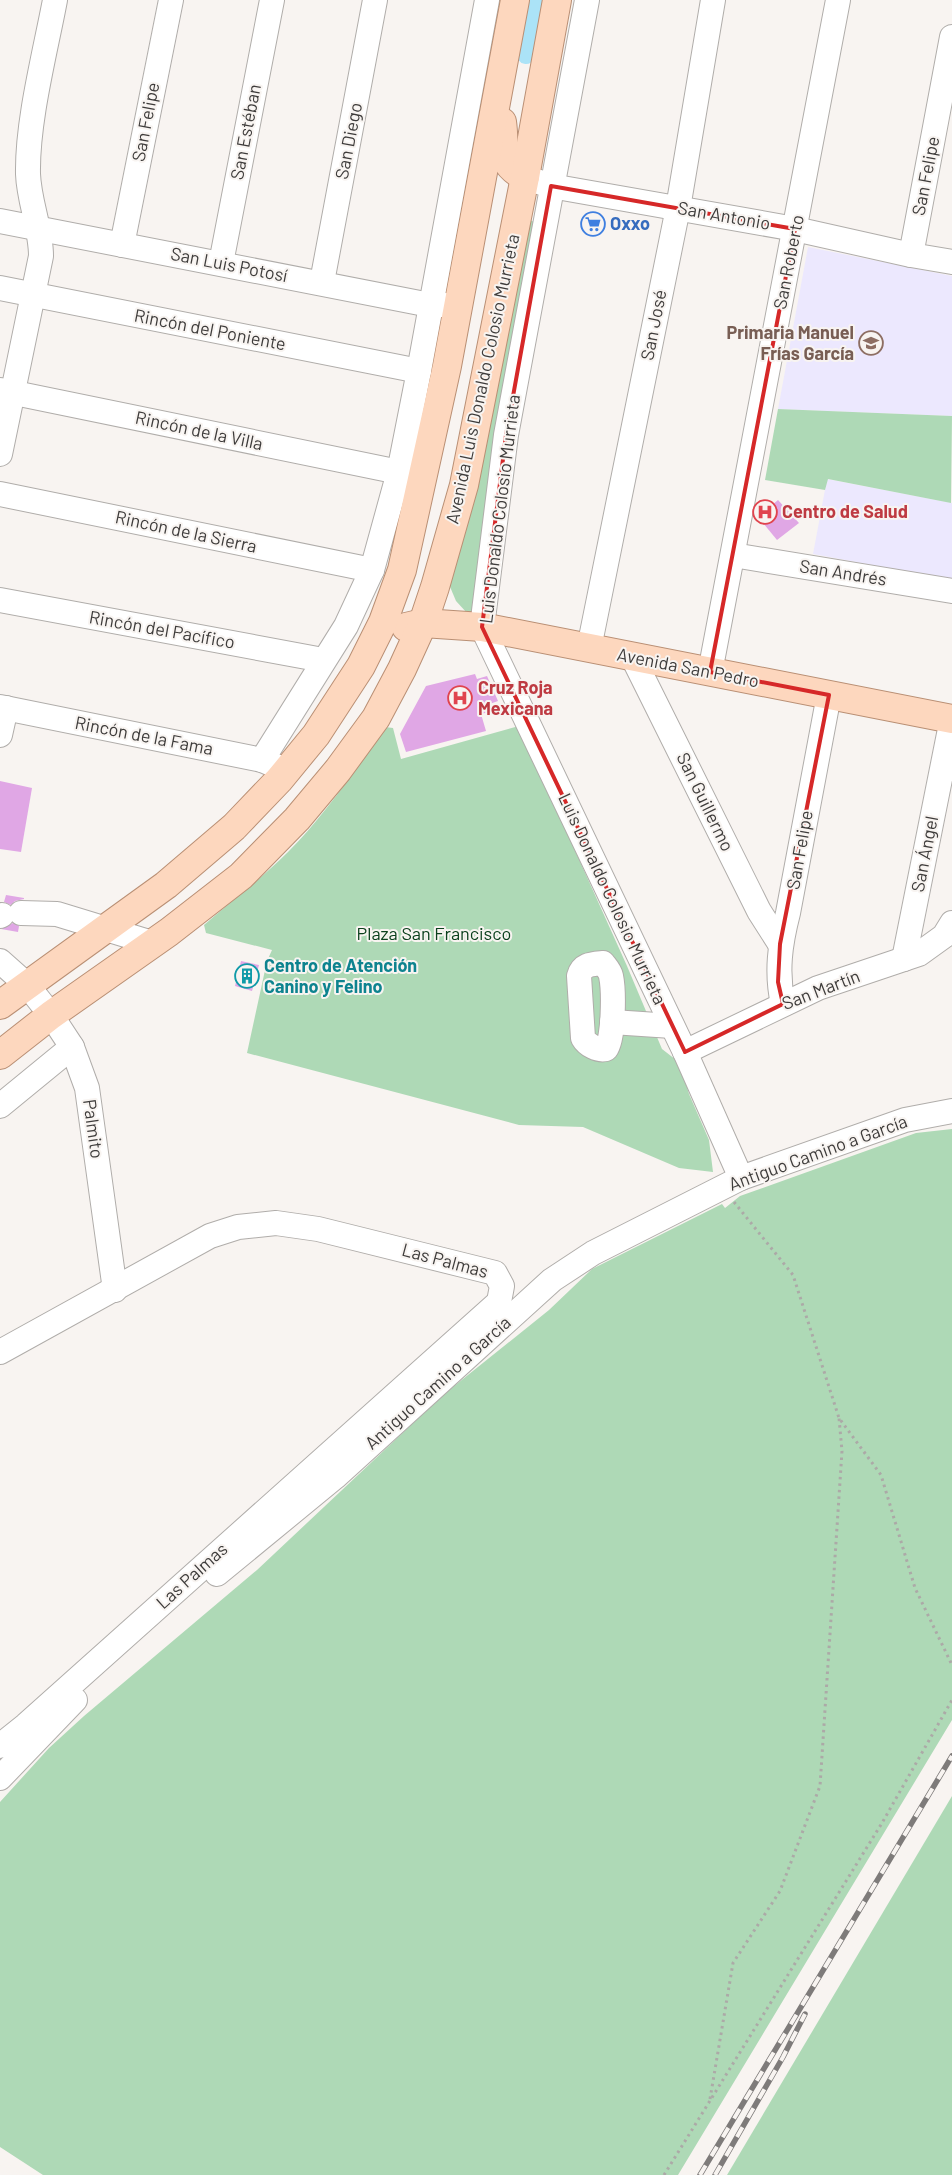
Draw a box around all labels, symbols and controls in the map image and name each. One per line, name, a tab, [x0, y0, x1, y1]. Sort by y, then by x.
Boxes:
street label: San Felipe	[127, 80, 163, 163]
street label: San Estéban	[225, 82, 265, 182]
street label: San Diego	[330, 101, 366, 181]
street label: San Felipe	[907, 134, 943, 217]
street label: San Antonio	[676, 196, 772, 234]
supermarket icon: Oxxo	[580, 211, 606, 237]
place label: Oxxo	[610, 212, 650, 234]
street label: San Roberto	[768, 213, 808, 311]
street label: Avenida Luis Donaldo Colosio Murrieta	[442, 232, 524, 526]
street label: San Luis Potosí	[169, 242, 290, 286]
street label: San José	[635, 288, 671, 362]
street label: Rincón del Poniente	[132, 304, 288, 355]
place label: Primaria Manuel Frías García	[726, 321, 854, 364]
school or university icon: Primaria Manuel Frías García	[858, 330, 884, 356]
street label: Luis Donaldo Colosio Murrieta	[475, 393, 525, 625]
street label: Rincón de la Villa	[133, 406, 265, 454]
hospital icon: Centro de Salud	[752, 499, 778, 525]
place label: Centro de Salud	[782, 500, 908, 522]
street label: Rincón de la Sierra	[113, 505, 259, 557]
street label: San Andrés	[798, 554, 888, 590]
street label: Rincón del Pacífico	[88, 605, 237, 653]
street label: Avenida San Pedro	[615, 642, 761, 692]
place label: Cruz Roja Mexicana	[478, 676, 553, 719]
hospital icon: Cruz Roja Mexicana	[447, 685, 473, 711]
street label: Rincón de la Fama	[73, 711, 215, 759]
street label: San Guillermo	[673, 749, 739, 855]
street label: Luis Donaldo Colosio Murrieta	[554, 789, 672, 1008]
street label: San Felipe	[781, 808, 817, 891]
street label: San Ángel	[906, 814, 942, 894]
park label: Plaza San Francisco	[357, 922, 511, 944]
place label: Centro de Atención Canino y Felino	[264, 954, 417, 997]
building icon: Centro de Atención Canino y Felino	[234, 963, 260, 989]
street label: San Martín	[778, 964, 863, 1014]
street label: Palmito	[79, 1098, 109, 1160]
street label: Antiguo Camino a García	[725, 1109, 910, 1195]
street label: Las Palmas	[400, 1238, 491, 1282]
street label: Antiguo Camino a García	[360, 1311, 515, 1454]
street label: Las Palmas	[151, 1538, 232, 1613]

